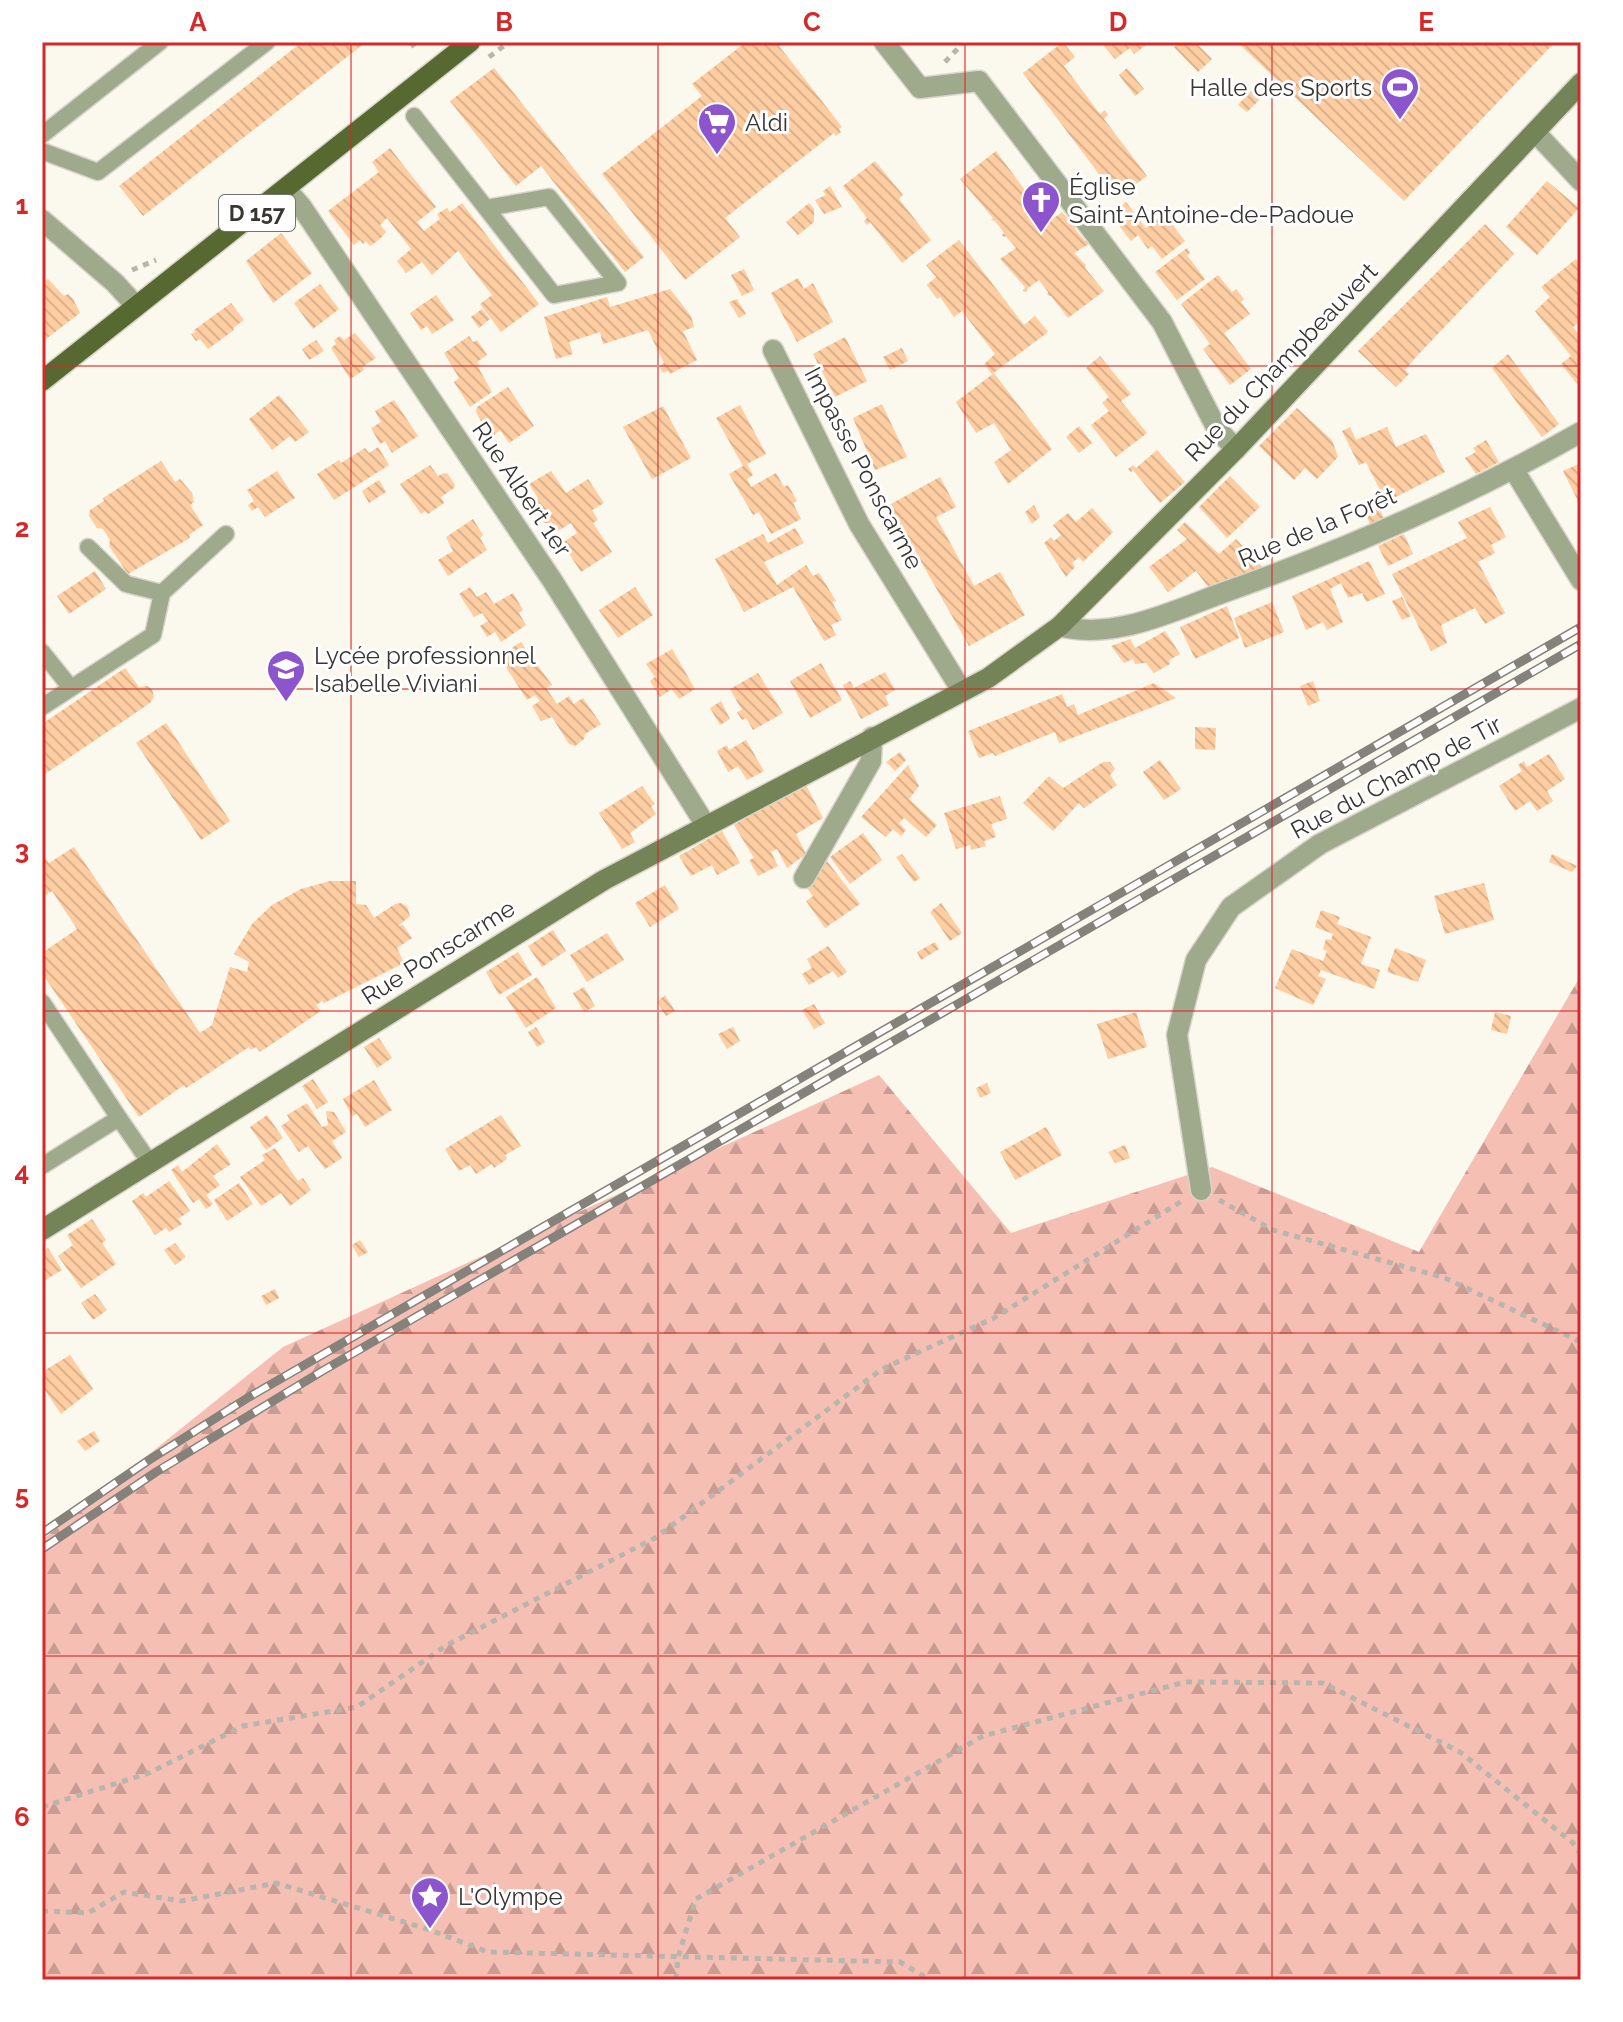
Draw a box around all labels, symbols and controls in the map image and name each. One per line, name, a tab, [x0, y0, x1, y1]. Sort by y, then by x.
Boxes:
text: A	[189, 7, 207, 37]
text: B	[495, 7, 513, 37]
text: C	[803, 7, 821, 37]
text: D	[1109, 7, 1127, 37]
text: E	[1418, 7, 1434, 37]
sports icon: Halle des Sports	[1379, 66, 1421, 121]
place label: Halle des Sports	[1190, 73, 1372, 102]
supermarket icon: Aldi	[696, 101, 738, 156]
place label: Aldi	[745, 108, 788, 137]
place label: Église Saint-Antoine-de-Padoue	[1069, 172, 1354, 229]
church icon: Église Saint-Antoine-de-Padoue	[1020, 179, 1062, 234]
text: 1	[16, 190, 29, 220]
road number: D 157	[219, 195, 295, 231]
street label: Rue du Champbeauvert	[1179, 257, 1383, 467]
street label: Impasse Ponscarme	[798, 362, 930, 574]
street label: Rue Albert 1er	[466, 416, 578, 562]
street label: Rue de la Forêt	[1234, 481, 1400, 573]
text: 2	[15, 513, 29, 543]
place label: Lycée professionnel Isabelle Viviani	[314, 641, 536, 698]
school or university icon: Lycée professionnel Isabelle Viviani	[265, 648, 307, 703]
street label: Rue du Champ de Tir	[1286, 709, 1507, 845]
text: 3	[15, 835, 29, 865]
street label: Rue Ponscarme	[356, 893, 520, 1011]
text: 4	[15, 1157, 29, 1187]
text: 5	[15, 1480, 29, 1510]
text: 6	[14, 1802, 30, 1832]
place icon: L'Olympe	[409, 1875, 451, 1930]
place label: L'Olympe	[458, 1882, 562, 1911]

